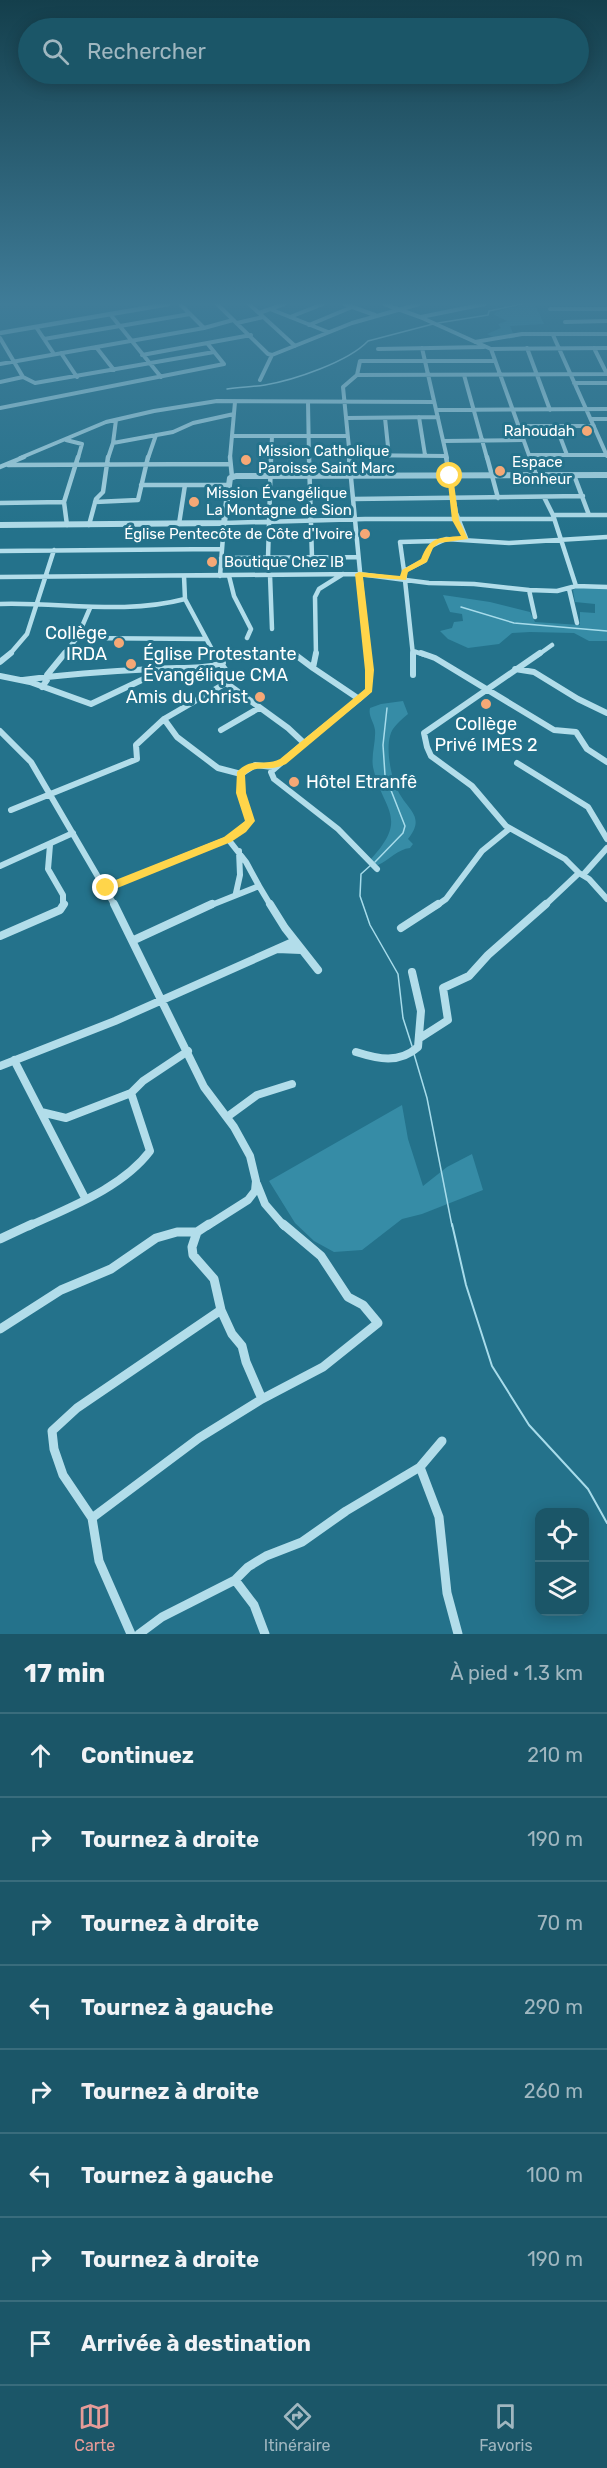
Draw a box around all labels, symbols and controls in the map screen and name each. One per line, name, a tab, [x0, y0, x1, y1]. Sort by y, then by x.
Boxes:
search box	[18, 18, 589, 84]
icon: search	[39, 35, 72, 68]
text: Rechercher	[87, 38, 206, 65]
place label: Rahoudah	[504, 422, 575, 440]
marker: Rahoudah	[580, 424, 594, 438]
place label: Mission Catholique Paroisse Saint Marc	[258, 442, 395, 477]
marker: Mission Catholique Paroisse Saint Marc	[239, 453, 253, 467]
place label: Espace Bonheur	[512, 453, 572, 488]
route start	[436, 462, 462, 488]
marker: Espace Bonheur	[493, 464, 507, 478]
place label: Mission Évangélique La Montagne de Sion	[206, 484, 352, 519]
marker: Mission Évangélique La Montagne de Sion	[187, 495, 201, 509]
place label: Église Pentecôte de Côte d'Ivoire	[124, 525, 353, 543]
marker: Église Pentecôte de Côte d'Ivoire	[358, 527, 372, 541]
place label: Boutique Chez IB	[224, 553, 344, 571]
marker: Boutique Chez IB	[205, 555, 219, 569]
place label: Collège IRDA	[45, 622, 107, 665]
marker: Collège IRDA	[112, 636, 126, 650]
place label: Église Protestante Évangélique CMA	[143, 643, 297, 686]
marker: Église Protestante Évangélique CMA	[124, 657, 138, 671]
place label: Amis du Christ	[126, 686, 248, 708]
marker: Amis du Christ	[253, 690, 267, 704]
marker: Collège Privé IMES 2	[479, 697, 493, 711]
place label: Collège Privé IMES 2	[434, 713, 538, 756]
place label: Hôtel Etranfê	[306, 771, 417, 793]
marker: Hôtel Etranfê	[287, 775, 301, 789]
route end	[92, 874, 118, 900]
map controls	[535, 1508, 589, 1616]
button: locate	[535, 1508, 589, 1562]
button: layers	[535, 1562, 589, 1616]
text: 17 min	[24, 1658, 105, 1689]
text: À pied · 1.3 km	[450, 1661, 583, 1685]
icon: ahead	[24, 1739, 57, 1772]
text: Continuez	[81, 1742, 194, 1769]
text: 210 m	[527, 1743, 583, 1767]
icon: right	[24, 1823, 57, 1856]
text: Tournez à droite	[81, 1826, 259, 1853]
text: 190 m	[527, 1827, 583, 1851]
icon: right	[24, 1907, 57, 1940]
text: Tournez à droite	[81, 1910, 259, 1937]
text: 70 m	[537, 1911, 583, 1935]
icon: left	[24, 1991, 57, 2024]
text: Tournez à gauche	[81, 1994, 274, 2021]
text: 290 m	[524, 1995, 583, 2019]
icon: right	[24, 2075, 57, 2108]
text: Tournez à droite	[81, 2078, 259, 2105]
text: 260 m	[524, 2079, 583, 2103]
icon: left	[24, 2159, 57, 2192]
text: Tournez à gauche	[81, 2162, 274, 2189]
text: 100 m	[526, 2163, 583, 2187]
icon: right	[24, 2243, 57, 2276]
text: Tournez à droite	[81, 2246, 259, 2273]
text: 190 m	[527, 2247, 583, 2271]
icon: arrive	[24, 2327, 57, 2360]
text: Arrivée à destination	[81, 2330, 311, 2357]
tab: Carte	[74, 2400, 115, 2455]
tab: Itinéraire	[264, 2400, 331, 2455]
tab: Favoris	[479, 2400, 533, 2455]

